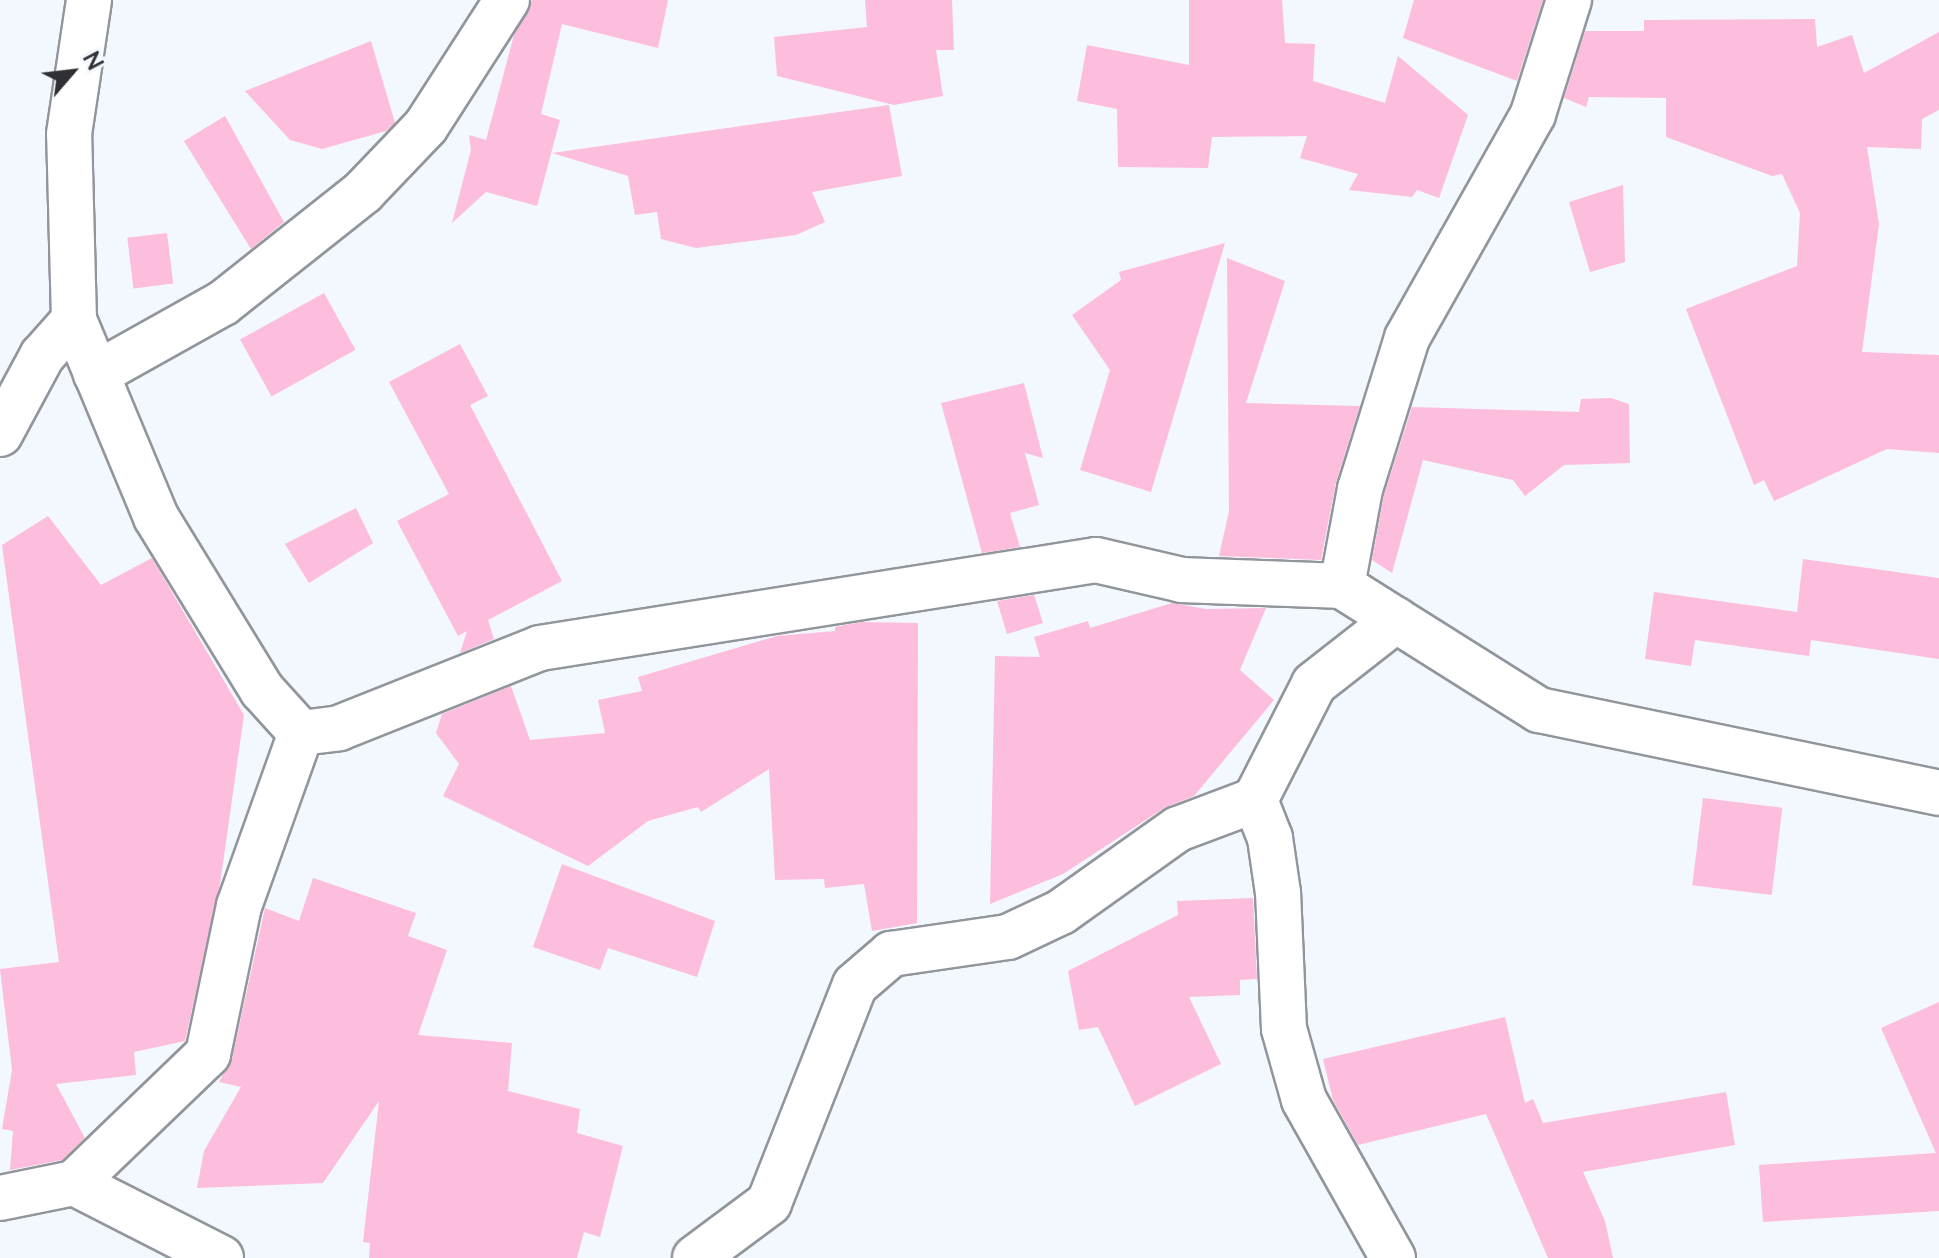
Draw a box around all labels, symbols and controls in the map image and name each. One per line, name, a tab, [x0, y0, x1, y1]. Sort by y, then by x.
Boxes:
north arrow	[32, 32, 112, 112]
text: N	[78, 47, 110, 74]

